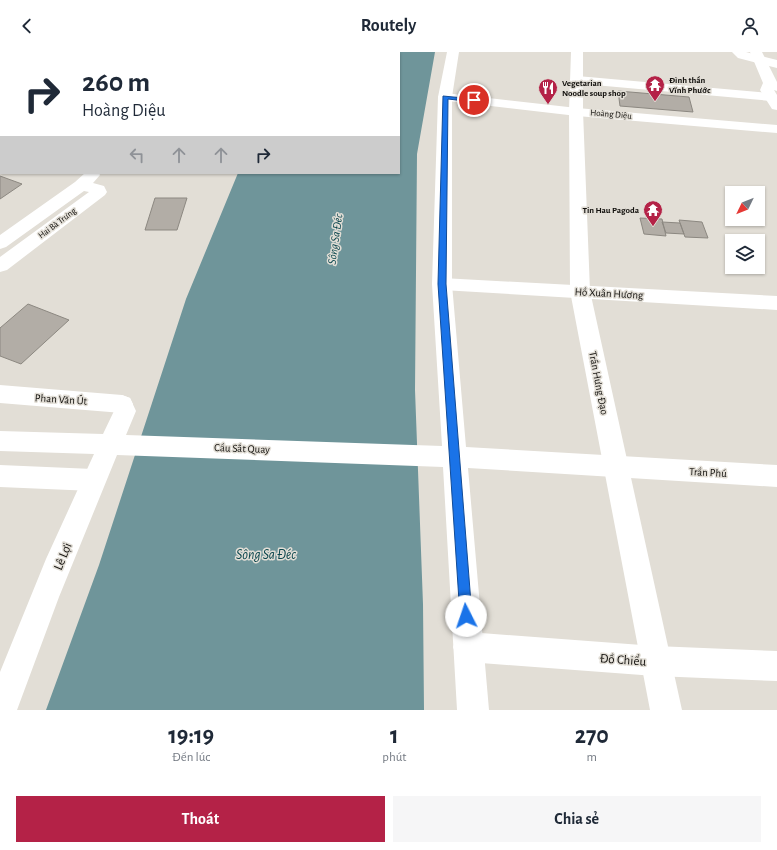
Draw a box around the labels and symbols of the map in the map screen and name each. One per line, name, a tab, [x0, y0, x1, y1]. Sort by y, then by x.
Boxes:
temple icon: Đình thần Vĩnh Phước	[644, 74, 666, 102]
place label: Đình thần Vĩnh Phước	[669, 76, 711, 95]
restaurant icon: Vegetarian Noodle soup shop	[537, 77, 559, 105]
place label: Vegetarian Noodle soup shop	[562, 79, 626, 98]
pin	[457, 83, 491, 117]
street label: Hoàng Diệu	[590, 108, 633, 121]
north arrow	[725, 186, 765, 226]
temple icon: Tin Hau Pagoda	[642, 199, 664, 227]
street label: Hai Bà Trưng	[37, 206, 78, 240]
place label: Tin Hau Pagoda	[582, 206, 640, 215]
water label: Sông Sa Đéc	[325, 212, 345, 265]
street label: Hồ Xuân Hương	[574, 286, 644, 301]
street label: Trần Hưng Đạo	[587, 350, 610, 416]
street label: Phan Văn Út	[34, 391, 88, 407]
street label: Cầu Sắt Quay	[214, 442, 270, 455]
street label: Trần Phú	[689, 466, 727, 479]
street label: Lê Lợi	[52, 541, 75, 572]
water label: Sông Sa Đéc	[236, 548, 296, 562]
position arrow	[445, 595, 487, 637]
street label: Đồ Chiểu	[599, 651, 647, 669]

